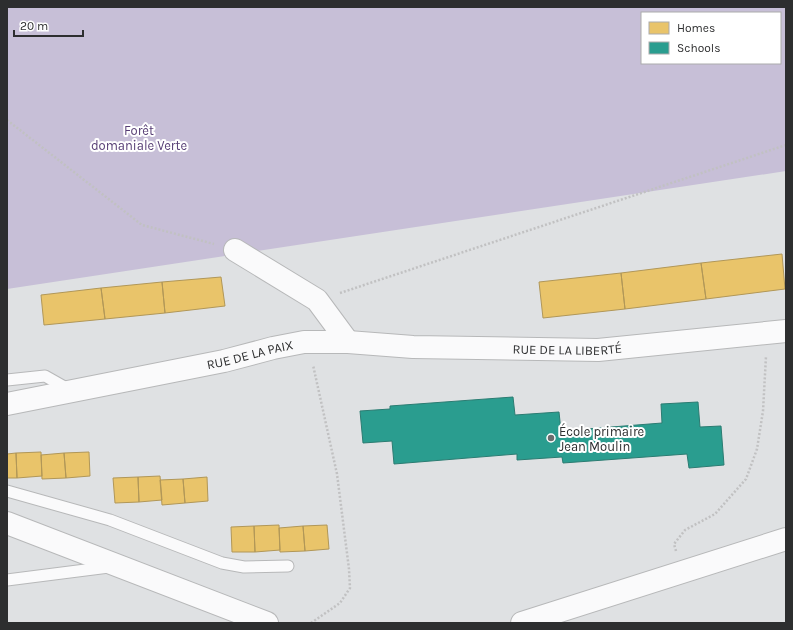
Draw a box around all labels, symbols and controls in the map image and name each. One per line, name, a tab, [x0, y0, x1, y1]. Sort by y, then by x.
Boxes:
scale bar	[14, 12, 83, 38]
legend	[641, 12, 781, 64]
text: 20 m	[20, 19, 48, 33]
text: Homes	[677, 21, 715, 35]
text: Schools	[677, 41, 720, 55]
park label: Forêt domaniale Verte	[91, 123, 187, 153]
street label: RUE DE LA PAIX	[205, 337, 294, 372]
street label: RUE DE LA LIBERTÉ	[512, 338, 623, 358]
place label: École primaire Jean Moulin	[559, 422, 645, 454]
marker: École primaire Jean Moulin	[546, 433, 556, 443]

